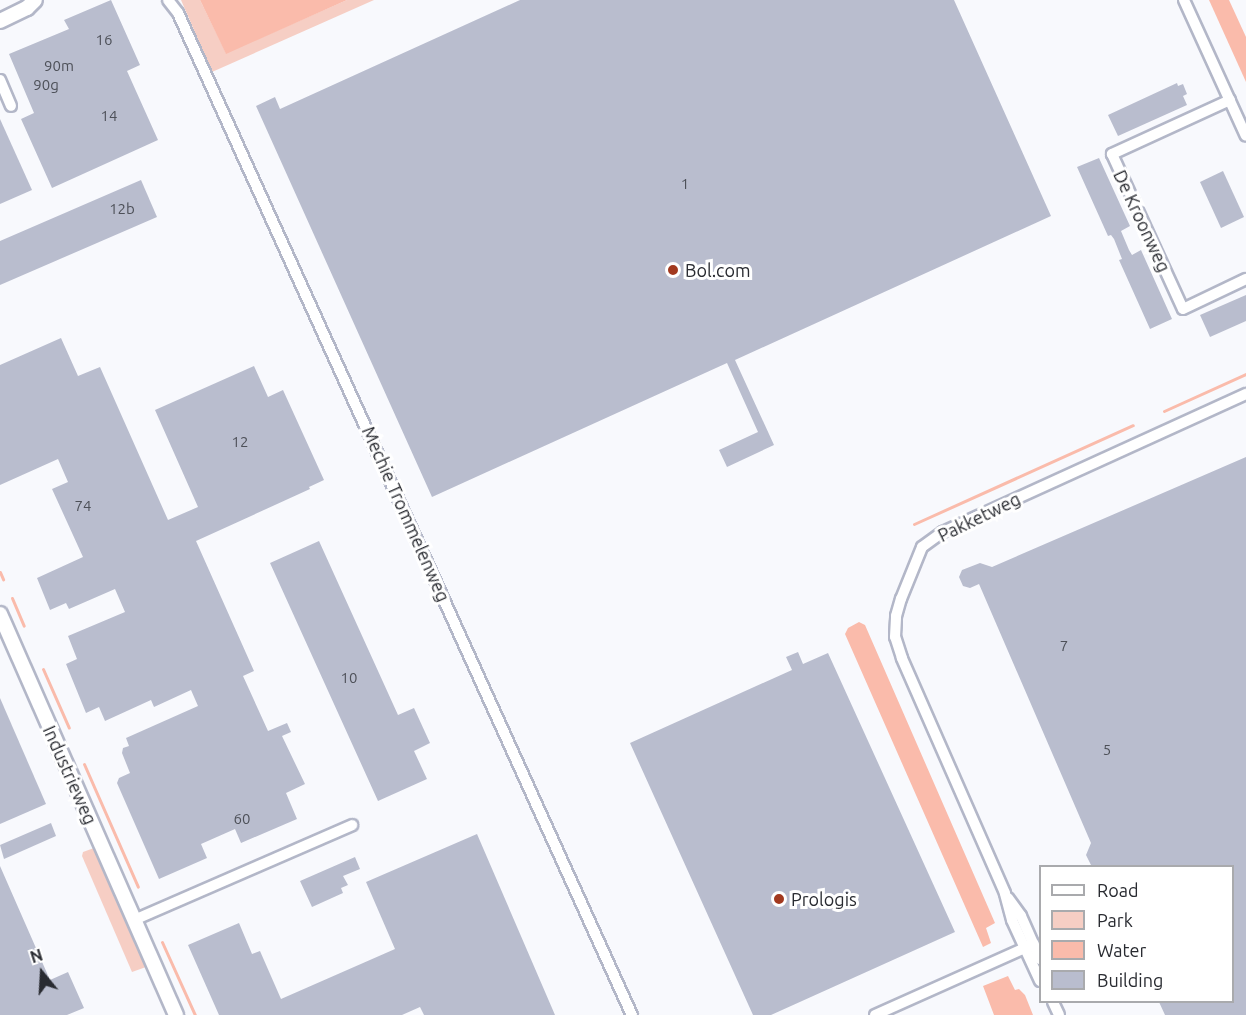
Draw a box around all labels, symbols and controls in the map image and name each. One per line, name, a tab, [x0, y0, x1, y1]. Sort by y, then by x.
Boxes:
house number: 16	[96, 31, 112, 49]
house number: 90m	[44, 57, 74, 75]
house number: 90g	[33, 76, 59, 94]
house number: 14	[101, 107, 117, 125]
street label: De Kroonweg	[1109, 167, 1175, 275]
house number: 1	[681, 175, 689, 193]
house number: 12b	[109, 200, 135, 218]
place label: Bol.com	[685, 259, 750, 281]
marker: Bol.com	[666, 263, 680, 277]
street label: Mechie Trommelenweg	[358, 423, 454, 605]
house number: 12	[232, 433, 248, 451]
street label: Pakketweg	[934, 488, 1024, 546]
house number: 74	[75, 497, 91, 515]
house number: 7	[1060, 637, 1068, 655]
house number: 10	[341, 669, 357, 687]
street label: Industrieweg	[39, 722, 101, 828]
house number: 5	[1103, 741, 1111, 759]
house number: 60	[234, 810, 250, 828]
legend	[1039, 865, 1234, 1003]
text: Road	[1097, 880, 1139, 900]
place label: Prologis	[791, 888, 857, 910]
marker: Prologis	[772, 892, 786, 906]
text: Park	[1097, 910, 1133, 930]
text: Water	[1097, 940, 1146, 960]
north arrow	[12, 943, 72, 1003]
text: N	[28, 945, 45, 966]
text: Building	[1097, 970, 1163, 990]

